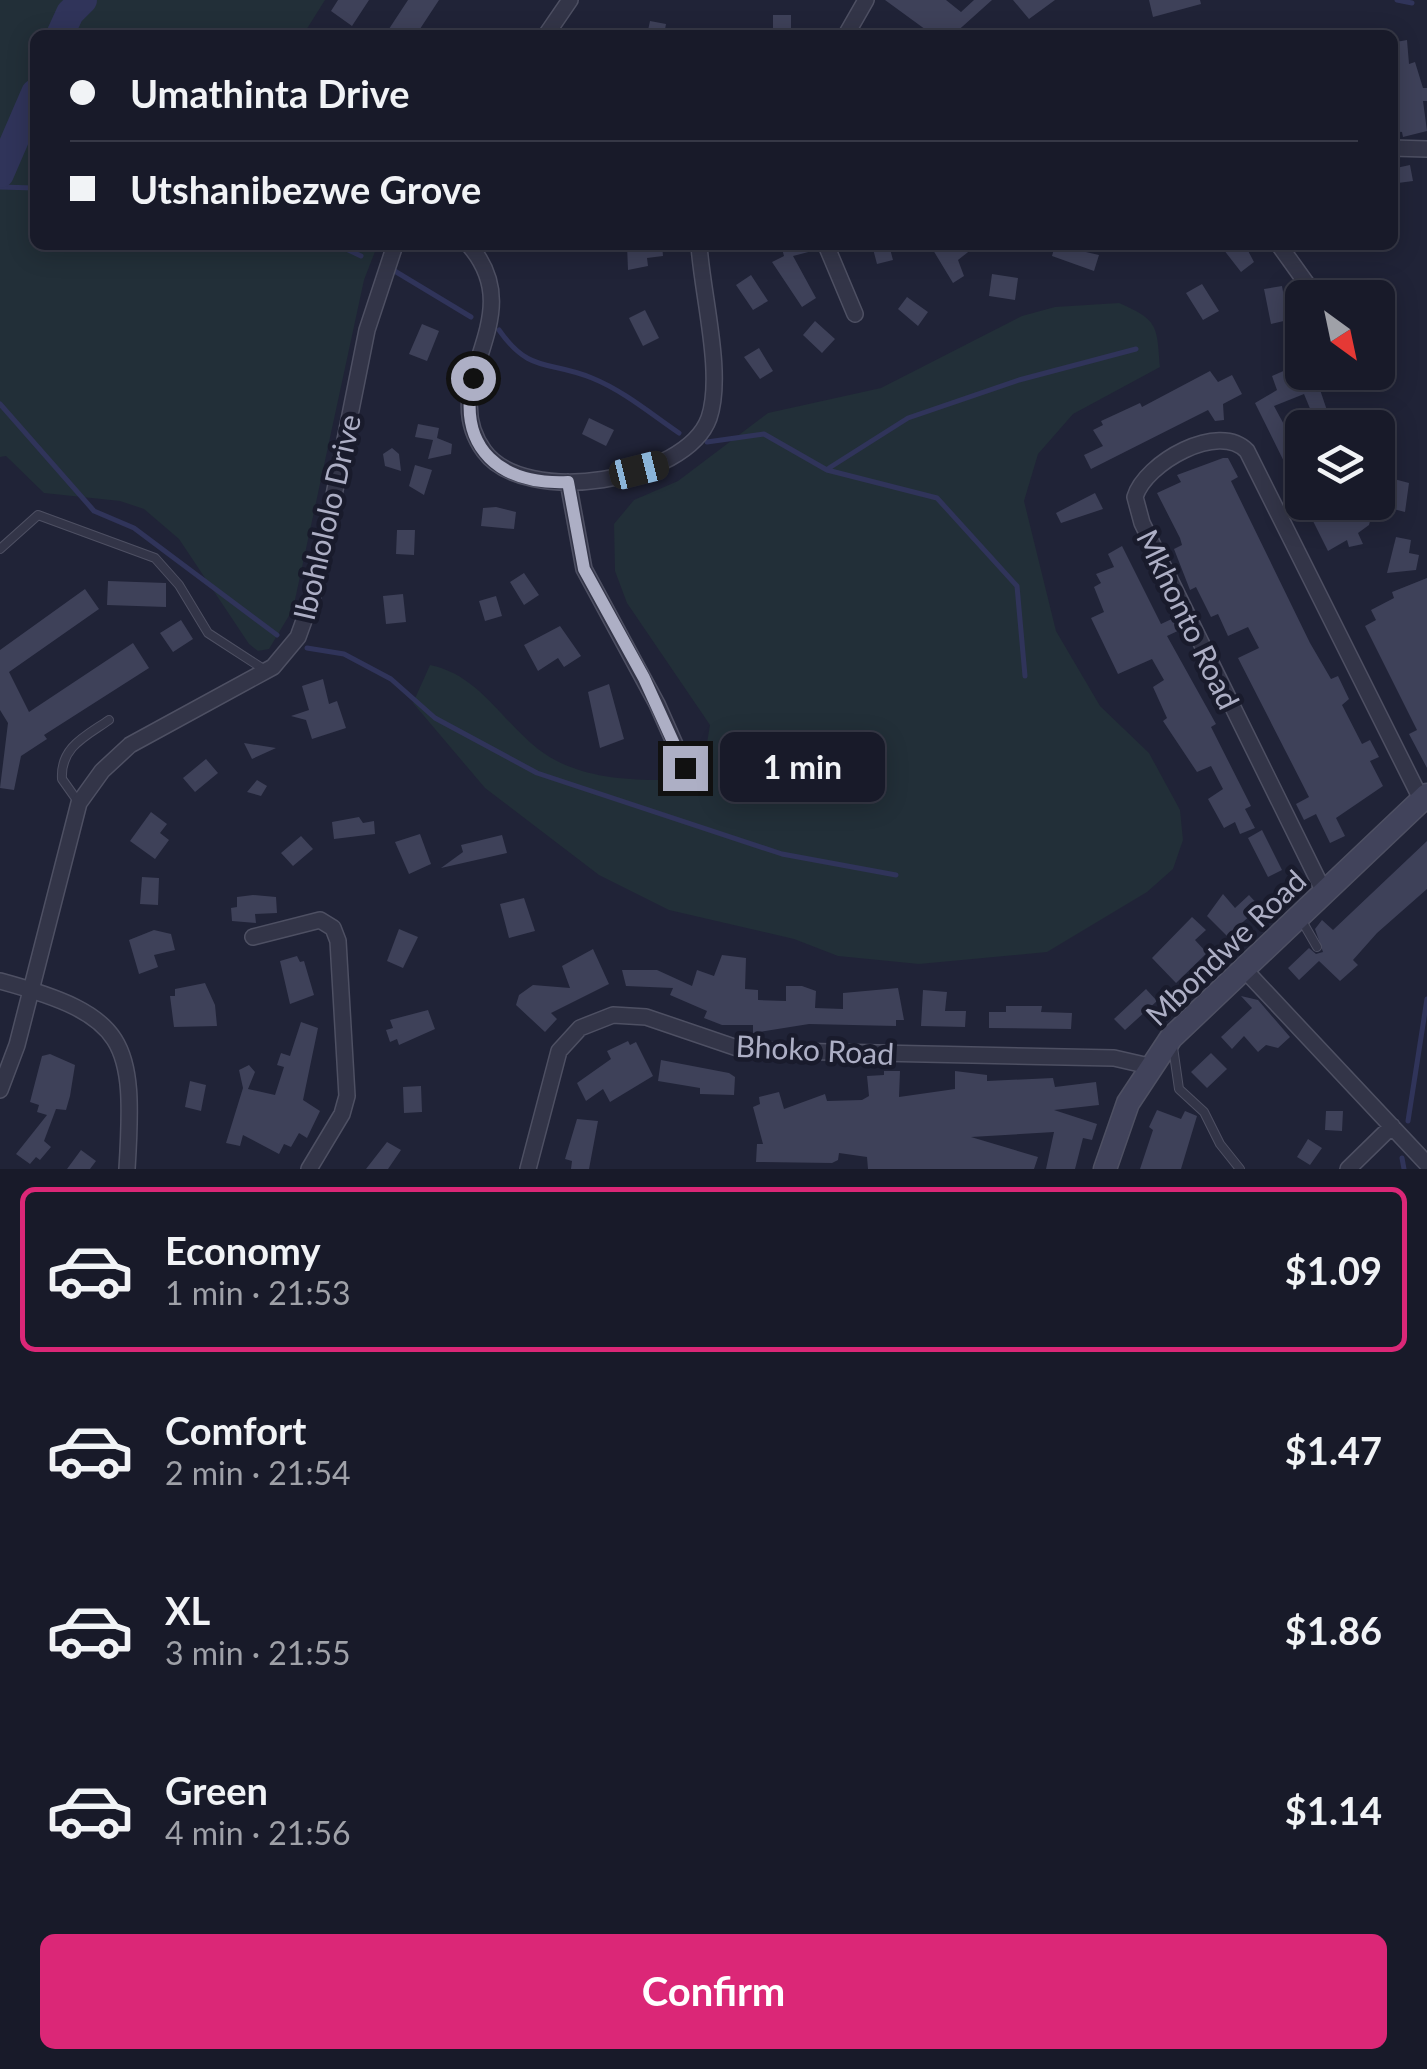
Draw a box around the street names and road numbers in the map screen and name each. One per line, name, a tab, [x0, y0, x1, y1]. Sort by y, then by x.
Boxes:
street label: Ibohlololo Drive	[285, 411, 367, 623]
street label: Mkhonto Road	[1130, 523, 1248, 715]
street label: Mbondwe Road	[1138, 862, 1312, 1032]
street label: Bhoko Road	[735, 1027, 895, 1071]

